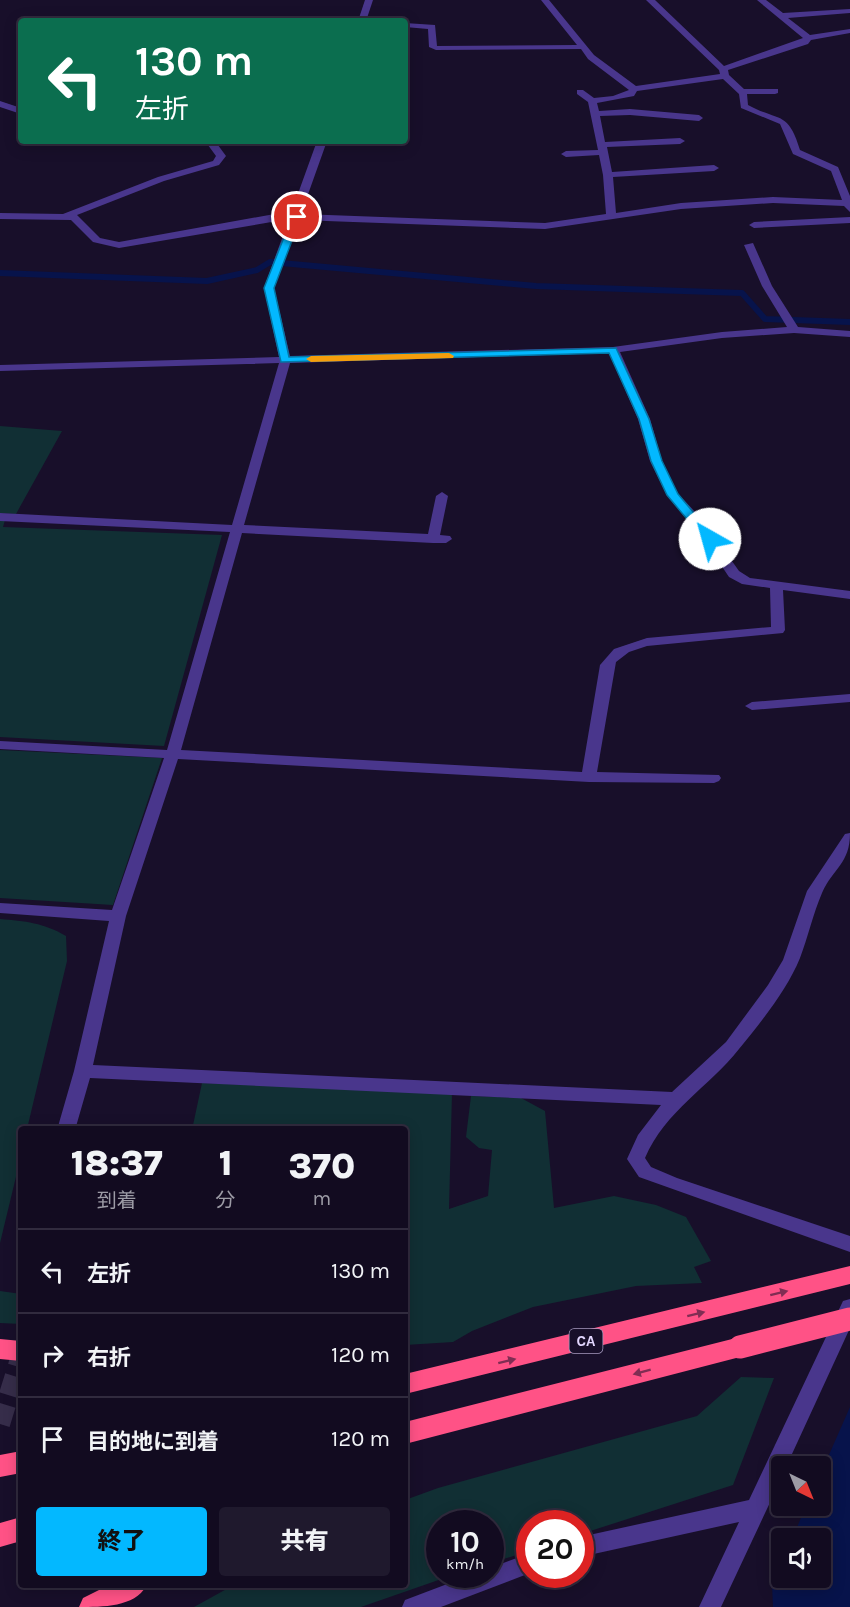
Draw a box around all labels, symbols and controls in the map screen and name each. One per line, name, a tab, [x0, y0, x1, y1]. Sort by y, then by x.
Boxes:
text: 130 m	[135, 36, 253, 86]
icon: left	[36, 42, 114, 120]
text: 左折	[135, 93, 189, 125]
pin	[271, 191, 322, 242]
icon: arrive	[280, 200, 313, 233]
position arrow	[678, 507, 742, 571]
text: 18:37	[71, 1142, 163, 1184]
text: 1	[219, 1142, 233, 1184]
text: 370	[288, 1145, 355, 1187]
text: m	[312, 1187, 331, 1210]
text: 到着	[97, 1189, 137, 1212]
text: 分	[216, 1189, 236, 1212]
icon: left	[36, 1255, 69, 1288]
text: 130 m	[331, 1258, 390, 1284]
text: 左折	[87, 1261, 131, 1287]
one-way arrow	[770, 1287, 788, 1297]
one-way arrow	[687, 1308, 705, 1318]
road number: CA	[570, 1329, 602, 1353]
icon: right	[36, 1339, 69, 1372]
text: 120 m	[331, 1342, 390, 1368]
text: 右折	[87, 1345, 131, 1371]
one-way arrow	[498, 1355, 516, 1365]
one-way arrow	[633, 1368, 652, 1378]
icon: arrive	[36, 1423, 69, 1456]
text: 120 m	[331, 1426, 390, 1452]
text: 目的地に到着	[87, 1429, 219, 1455]
north arrow	[771, 1456, 831, 1516]
map controls	[771, 1456, 831, 1588]
button: 終了	[36, 1507, 207, 1576]
button: 共有	[219, 1507, 390, 1576]
speed limit sign: 20	[516, 1510, 594, 1588]
text: 10	[450, 1524, 480, 1560]
button: sound	[771, 1528, 831, 1588]
text: km/h	[446, 1555, 484, 1573]

